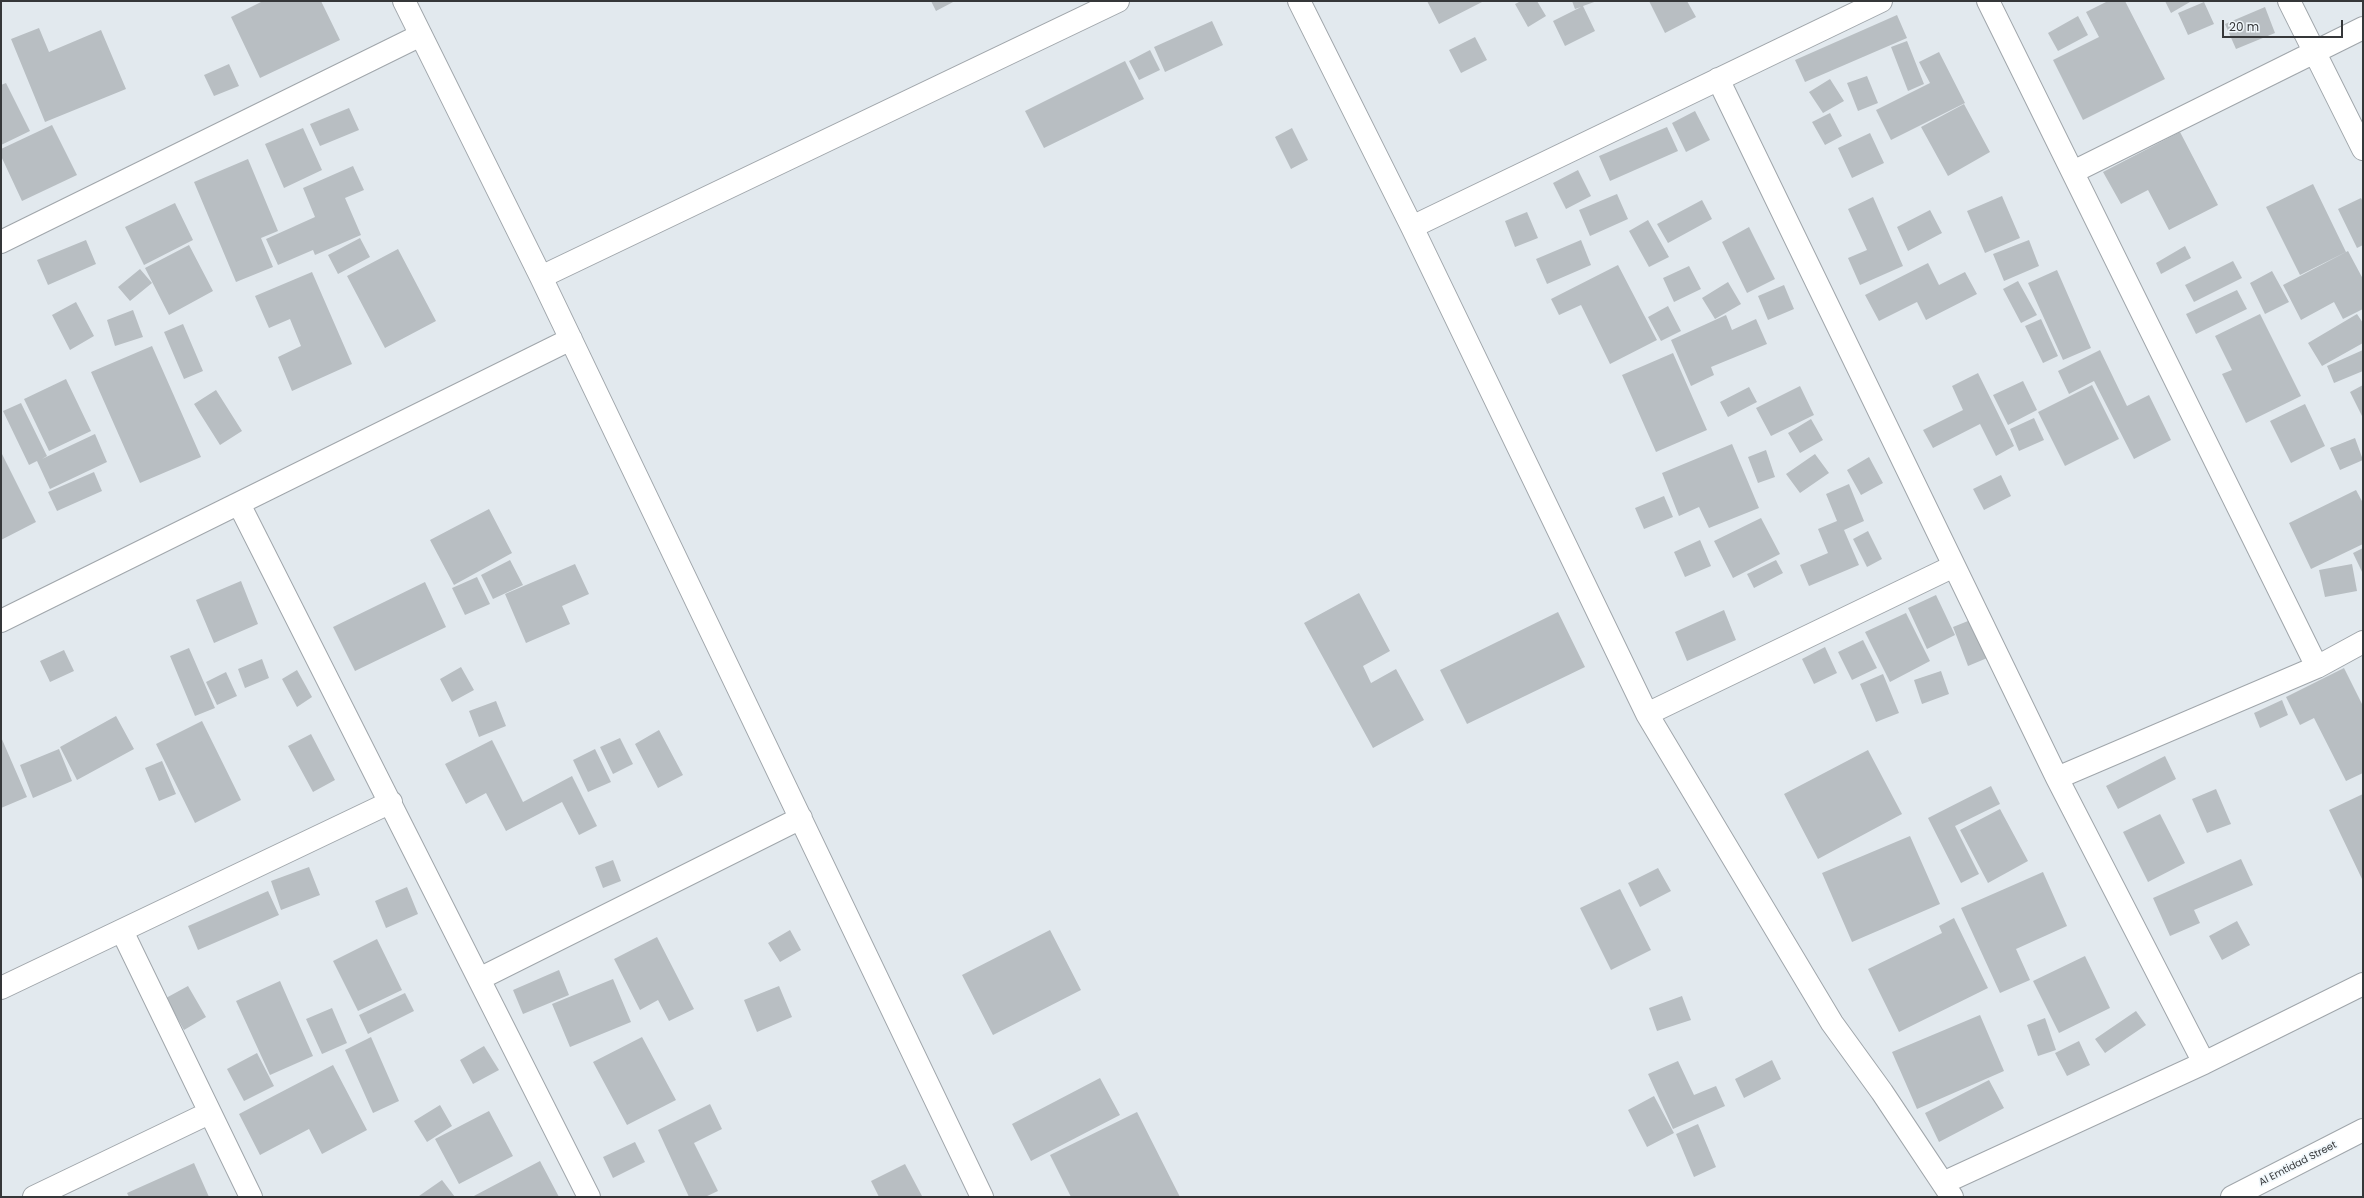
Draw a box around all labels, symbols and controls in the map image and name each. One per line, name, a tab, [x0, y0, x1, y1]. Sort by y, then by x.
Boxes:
scale bar	[2224, 12, 2345, 38]
text: 20 m	[2229, 18, 2259, 35]
street label: Al Emtidad Street	[2257, 1139, 2339, 1189]

